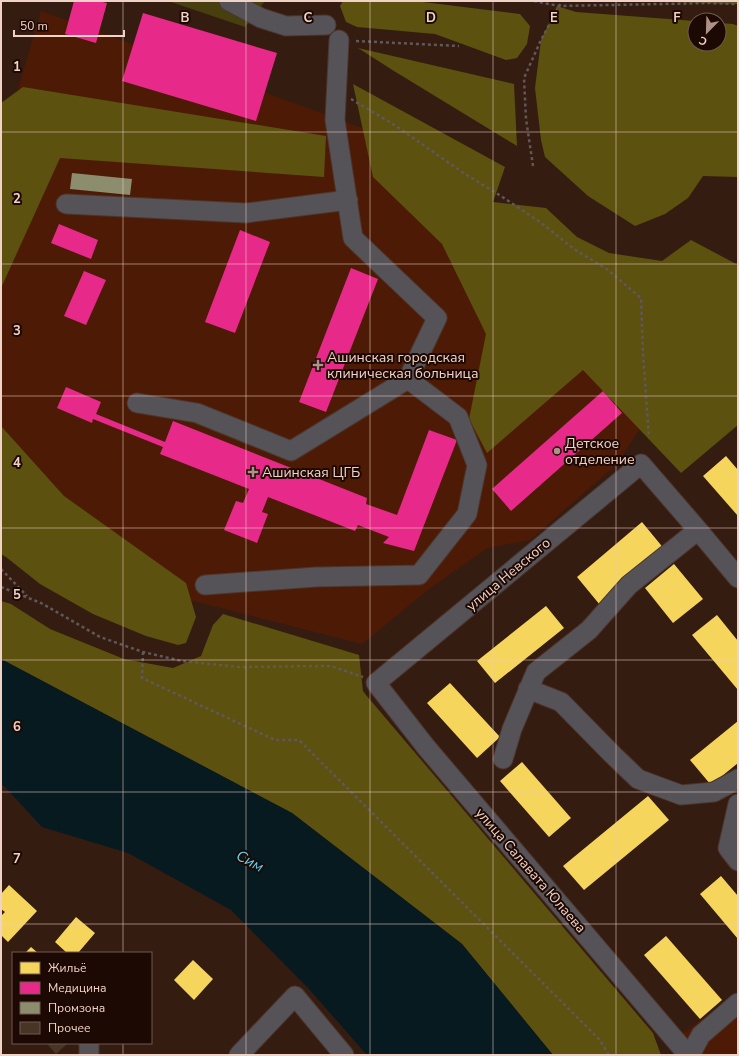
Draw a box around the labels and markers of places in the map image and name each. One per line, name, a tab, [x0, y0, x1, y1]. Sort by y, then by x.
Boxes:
place label: Ашинская городская клиническая больница	[327, 348, 479, 383]
marker: Ашинская городская клиническая больница	[312, 359, 324, 371]
place label: Детское отделение	[565, 434, 635, 469]
marker: Детское отделение	[552, 446, 562, 456]
place label: Ашинская ЦГБ	[262, 463, 360, 482]
marker: Ашинская ЦГБ	[247, 466, 259, 478]

